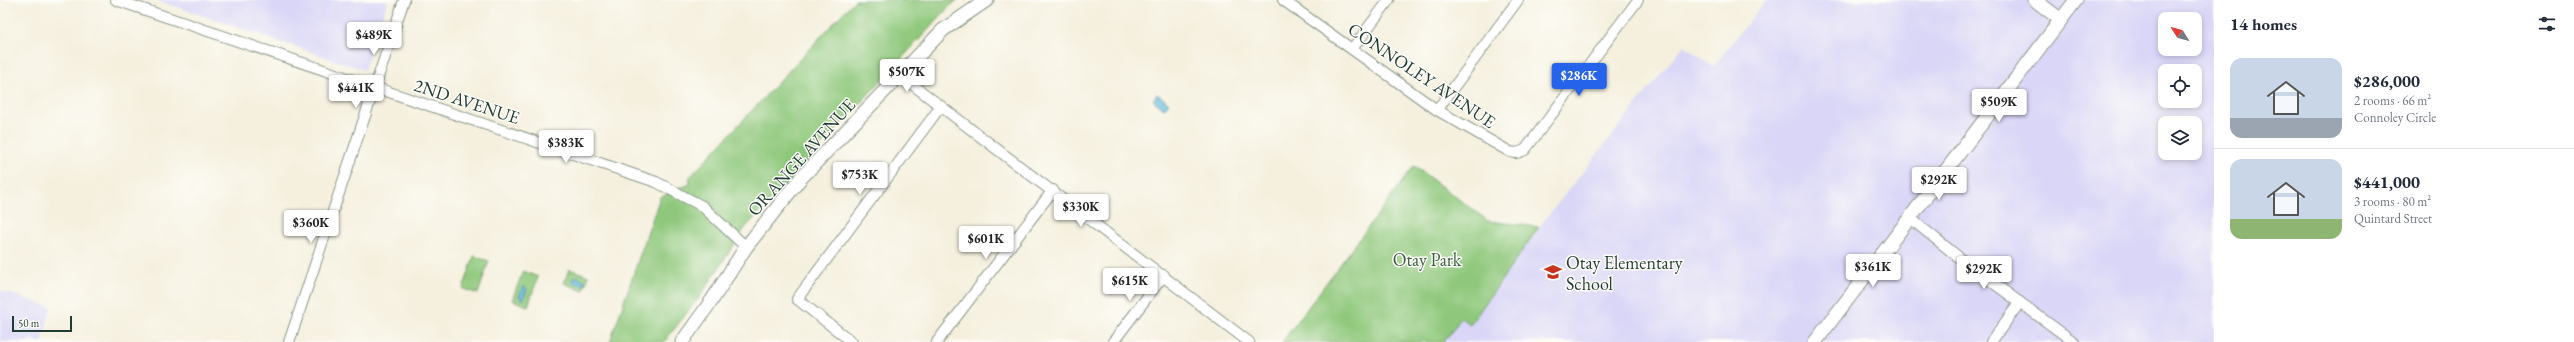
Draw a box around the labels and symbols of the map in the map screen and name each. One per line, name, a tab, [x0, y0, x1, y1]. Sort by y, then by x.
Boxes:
north arrow	[2158, 12, 2202, 56]
street label: CONNOLEY AVENUE	[1344, 17, 1500, 133]
pin: $489K	[346, 22, 402, 56]
pin: $507K	[879, 59, 935, 93]
pin: $286K	[1551, 63, 1607, 97]
street label: 2ND AVENUE	[411, 73, 523, 129]
pin: $441K	[328, 75, 384, 109]
pin: $509K	[1971, 89, 2027, 123]
street label: ORANGE AVENUE	[742, 93, 860, 221]
pin: $383K	[538, 130, 594, 164]
pin: $753K	[832, 162, 888, 196]
pin: $292K	[1911, 167, 1967, 201]
pin: $330K	[1053, 194, 1109, 228]
pin: $360K	[283, 210, 339, 244]
pin: $601K	[958, 226, 1014, 260]
park label: Otay Park	[1393, 248, 1462, 271]
place label: Otay Elementary School	[1566, 251, 1683, 295]
pin: $361K	[1845, 254, 1901, 288]
pin: $292K	[1956, 256, 2012, 290]
school or university icon: Otay Elementary School	[1543, 262, 1563, 282]
pin: $615K	[1102, 268, 1158, 302]
scale bar	[12, 314, 72, 333]

